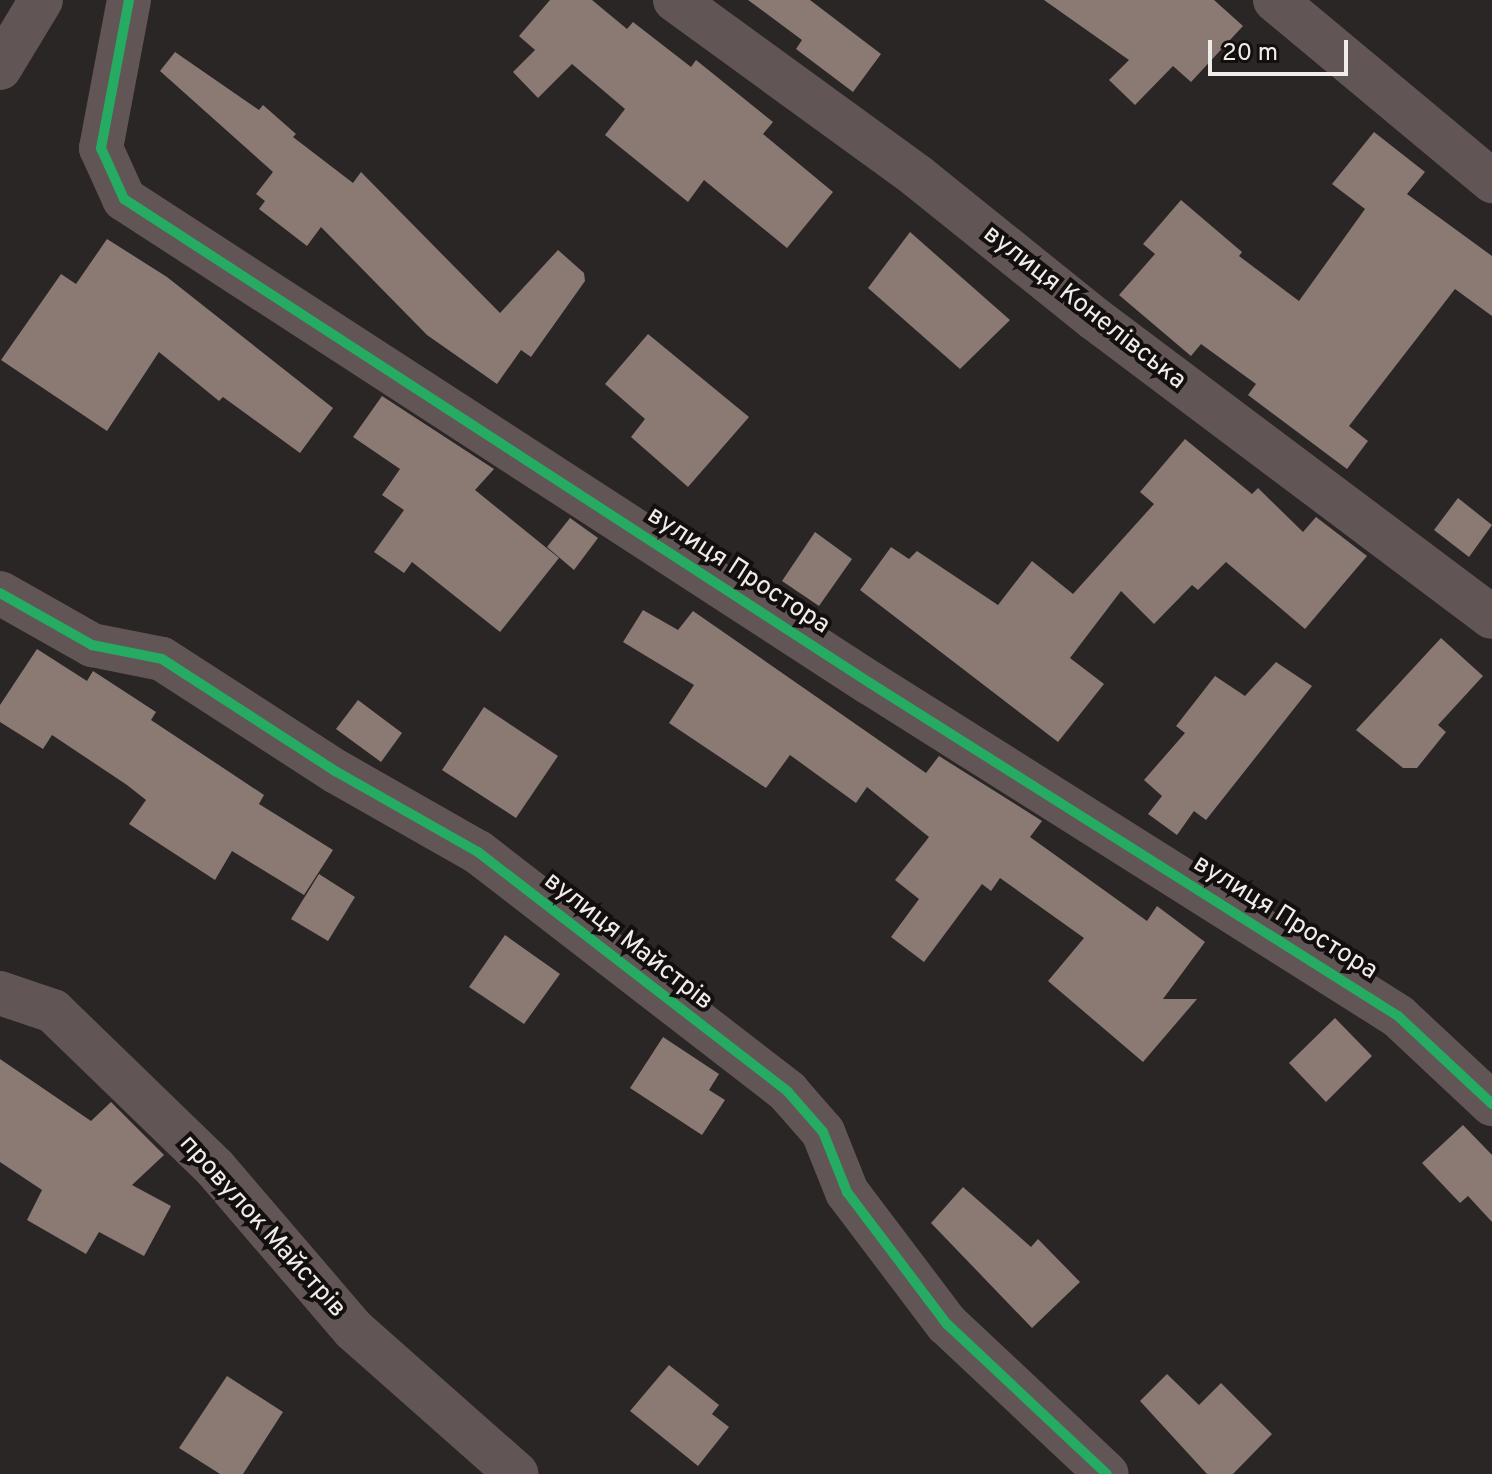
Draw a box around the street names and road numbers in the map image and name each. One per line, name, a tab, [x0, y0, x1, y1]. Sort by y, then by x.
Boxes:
street label: вулиця Конелівська	[976, 219, 1192, 397]
street label: вулиця Простора	[641, 500, 835, 642]
street label: вулиця Простора	[1187, 849, 1383, 987]
street label: вулиця Майстрів	[537, 866, 719, 1018]
street label: провулок Майстрів	[172, 1129, 352, 1325]

